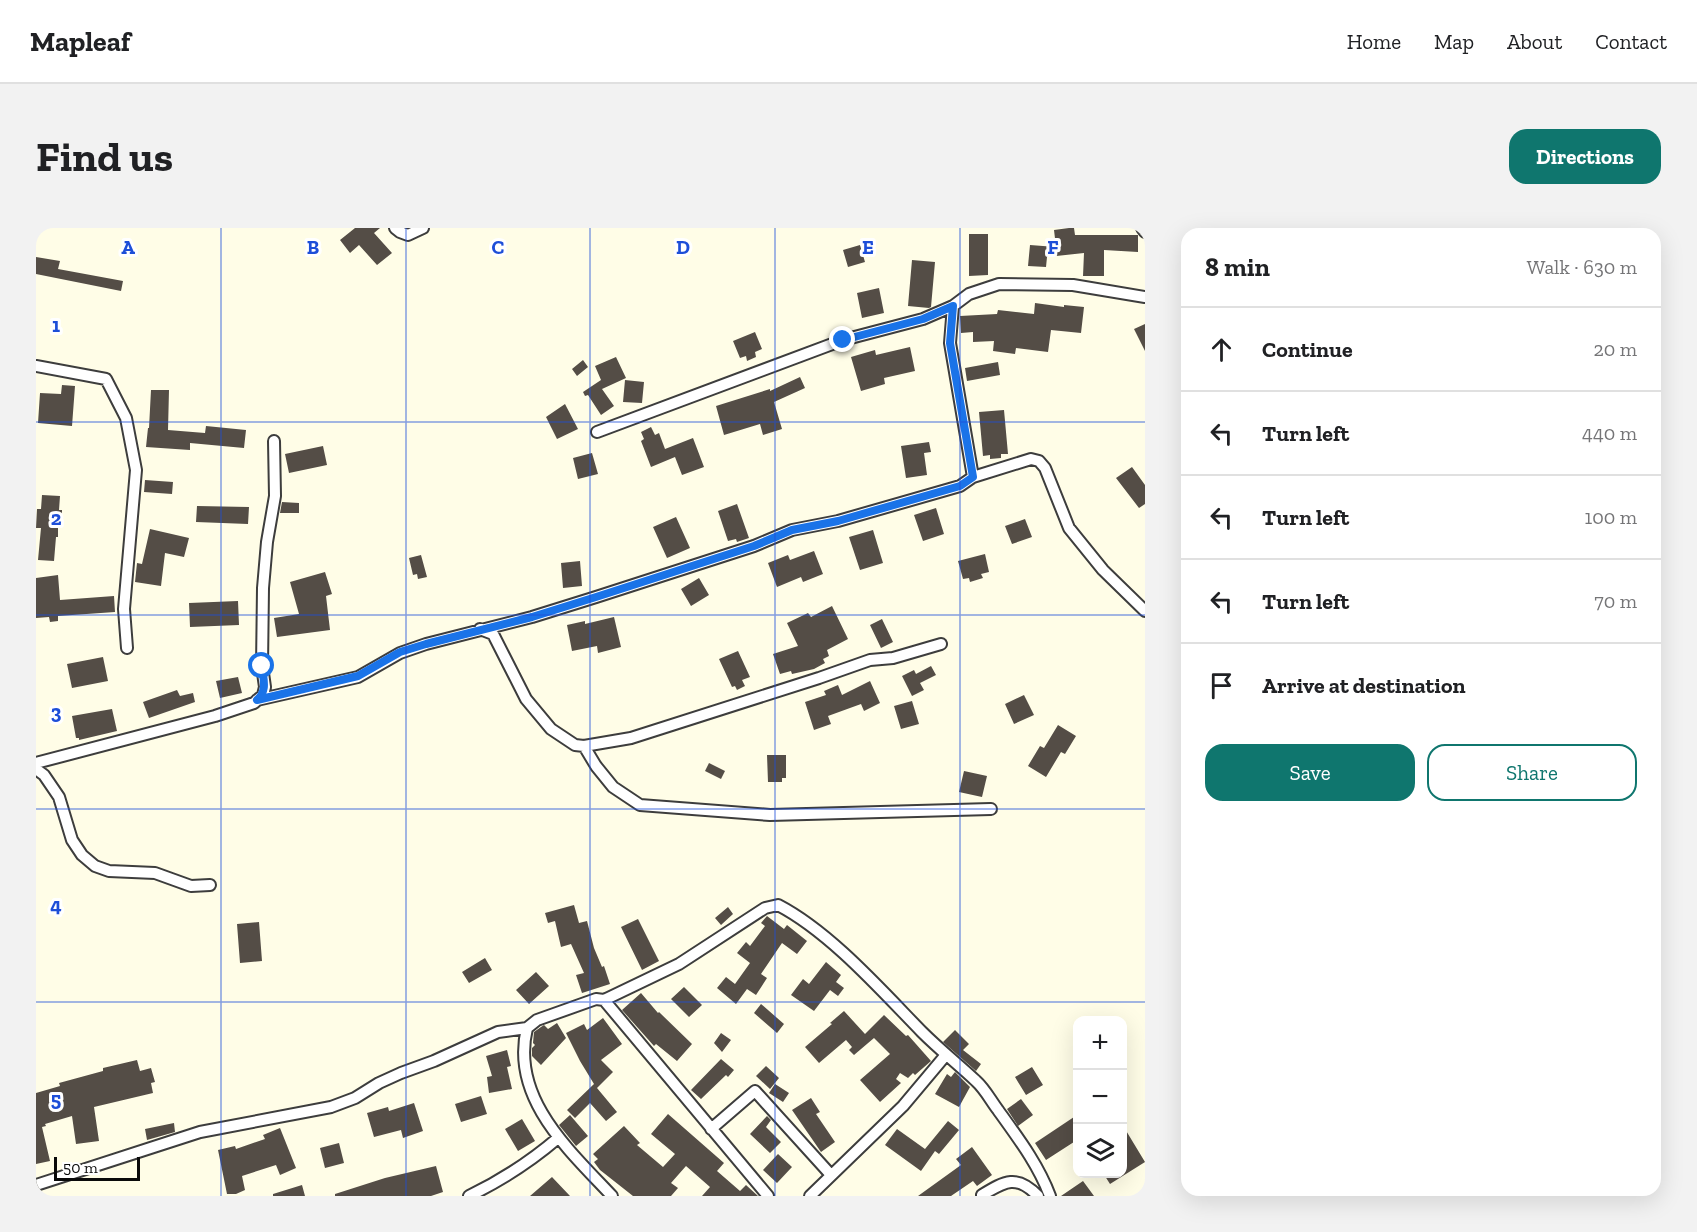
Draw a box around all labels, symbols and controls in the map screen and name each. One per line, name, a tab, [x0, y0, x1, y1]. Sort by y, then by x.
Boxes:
text: Mapleaf	[30, 25, 130, 58]
text: Home	[1347, 29, 1401, 54]
text: Map	[1434, 29, 1474, 54]
text: About	[1507, 29, 1562, 54]
text: Contact	[1595, 29, 1667, 54]
button: Directions	[1509, 129, 1661, 184]
text: Find us	[36, 131, 173, 182]
text: A	[121, 235, 135, 259]
text: B	[307, 235, 319, 259]
text: C	[492, 235, 505, 259]
text: D	[676, 235, 690, 259]
text: E	[862, 235, 874, 259]
text: F	[1047, 235, 1059, 259]
text: 8 min	[1205, 251, 1270, 283]
text: Walk · 630 m	[1527, 255, 1637, 279]
text: 1	[52, 313, 60, 337]
route end	[829, 326, 855, 352]
icon: ahead	[1205, 333, 1238, 366]
text: Continue	[1262, 336, 1353, 363]
text: 20 m	[1593, 337, 1637, 361]
icon: left	[1205, 417, 1238, 450]
text: Turn left	[1262, 420, 1349, 447]
text: 440 m	[1582, 421, 1637, 445]
icon: left	[1205, 501, 1238, 534]
text: Turn left	[1262, 504, 1349, 531]
text: 100 m	[1584, 505, 1637, 529]
text: 2	[51, 506, 62, 530]
icon: left	[1205, 585, 1238, 618]
text: Turn left	[1262, 588, 1349, 615]
text: 70 m	[1594, 589, 1637, 613]
route start	[248, 652, 274, 678]
icon: arrive	[1205, 669, 1238, 702]
text: Arrive at destination	[1262, 672, 1465, 699]
text: 3	[51, 700, 62, 724]
button: Save	[1205, 744, 1415, 801]
button: Share	[1427, 744, 1637, 801]
text: 4	[50, 893, 62, 917]
map controls	[1073, 1016, 1127, 1178]
button: +	[1073, 1016, 1127, 1070]
button: −	[1073, 1070, 1127, 1124]
text: 5	[51, 1087, 61, 1111]
button: layers	[1073, 1124, 1127, 1178]
scale bar	[54, 1154, 140, 1182]
text: 50 m	[63, 1158, 98, 1177]

